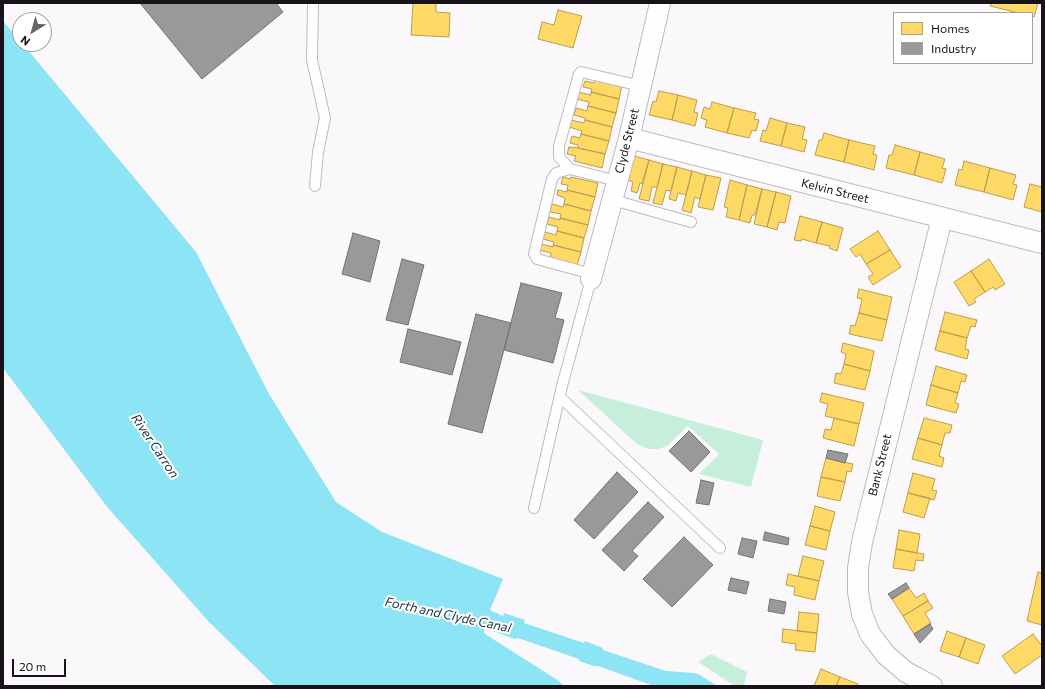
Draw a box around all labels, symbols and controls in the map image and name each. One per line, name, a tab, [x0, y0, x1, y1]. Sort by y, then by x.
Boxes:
north arrow	[12, 12, 52, 52]
legend	[893, 12, 1033, 64]
text: Homes	[931, 21, 969, 35]
text: N	[18, 34, 32, 49]
text: Industry	[931, 41, 976, 55]
street label: Clyde Street	[612, 107, 642, 175]
street label: Kelvin Street	[800, 176, 870, 206]
water label: River Carron	[128, 411, 182, 481]
street label: Bank Street	[865, 432, 895, 498]
water label: Forth and Clyde Canal	[384, 594, 512, 636]
scale bar	[14, 651, 68, 677]
text: 20 m	[19, 659, 46, 673]

